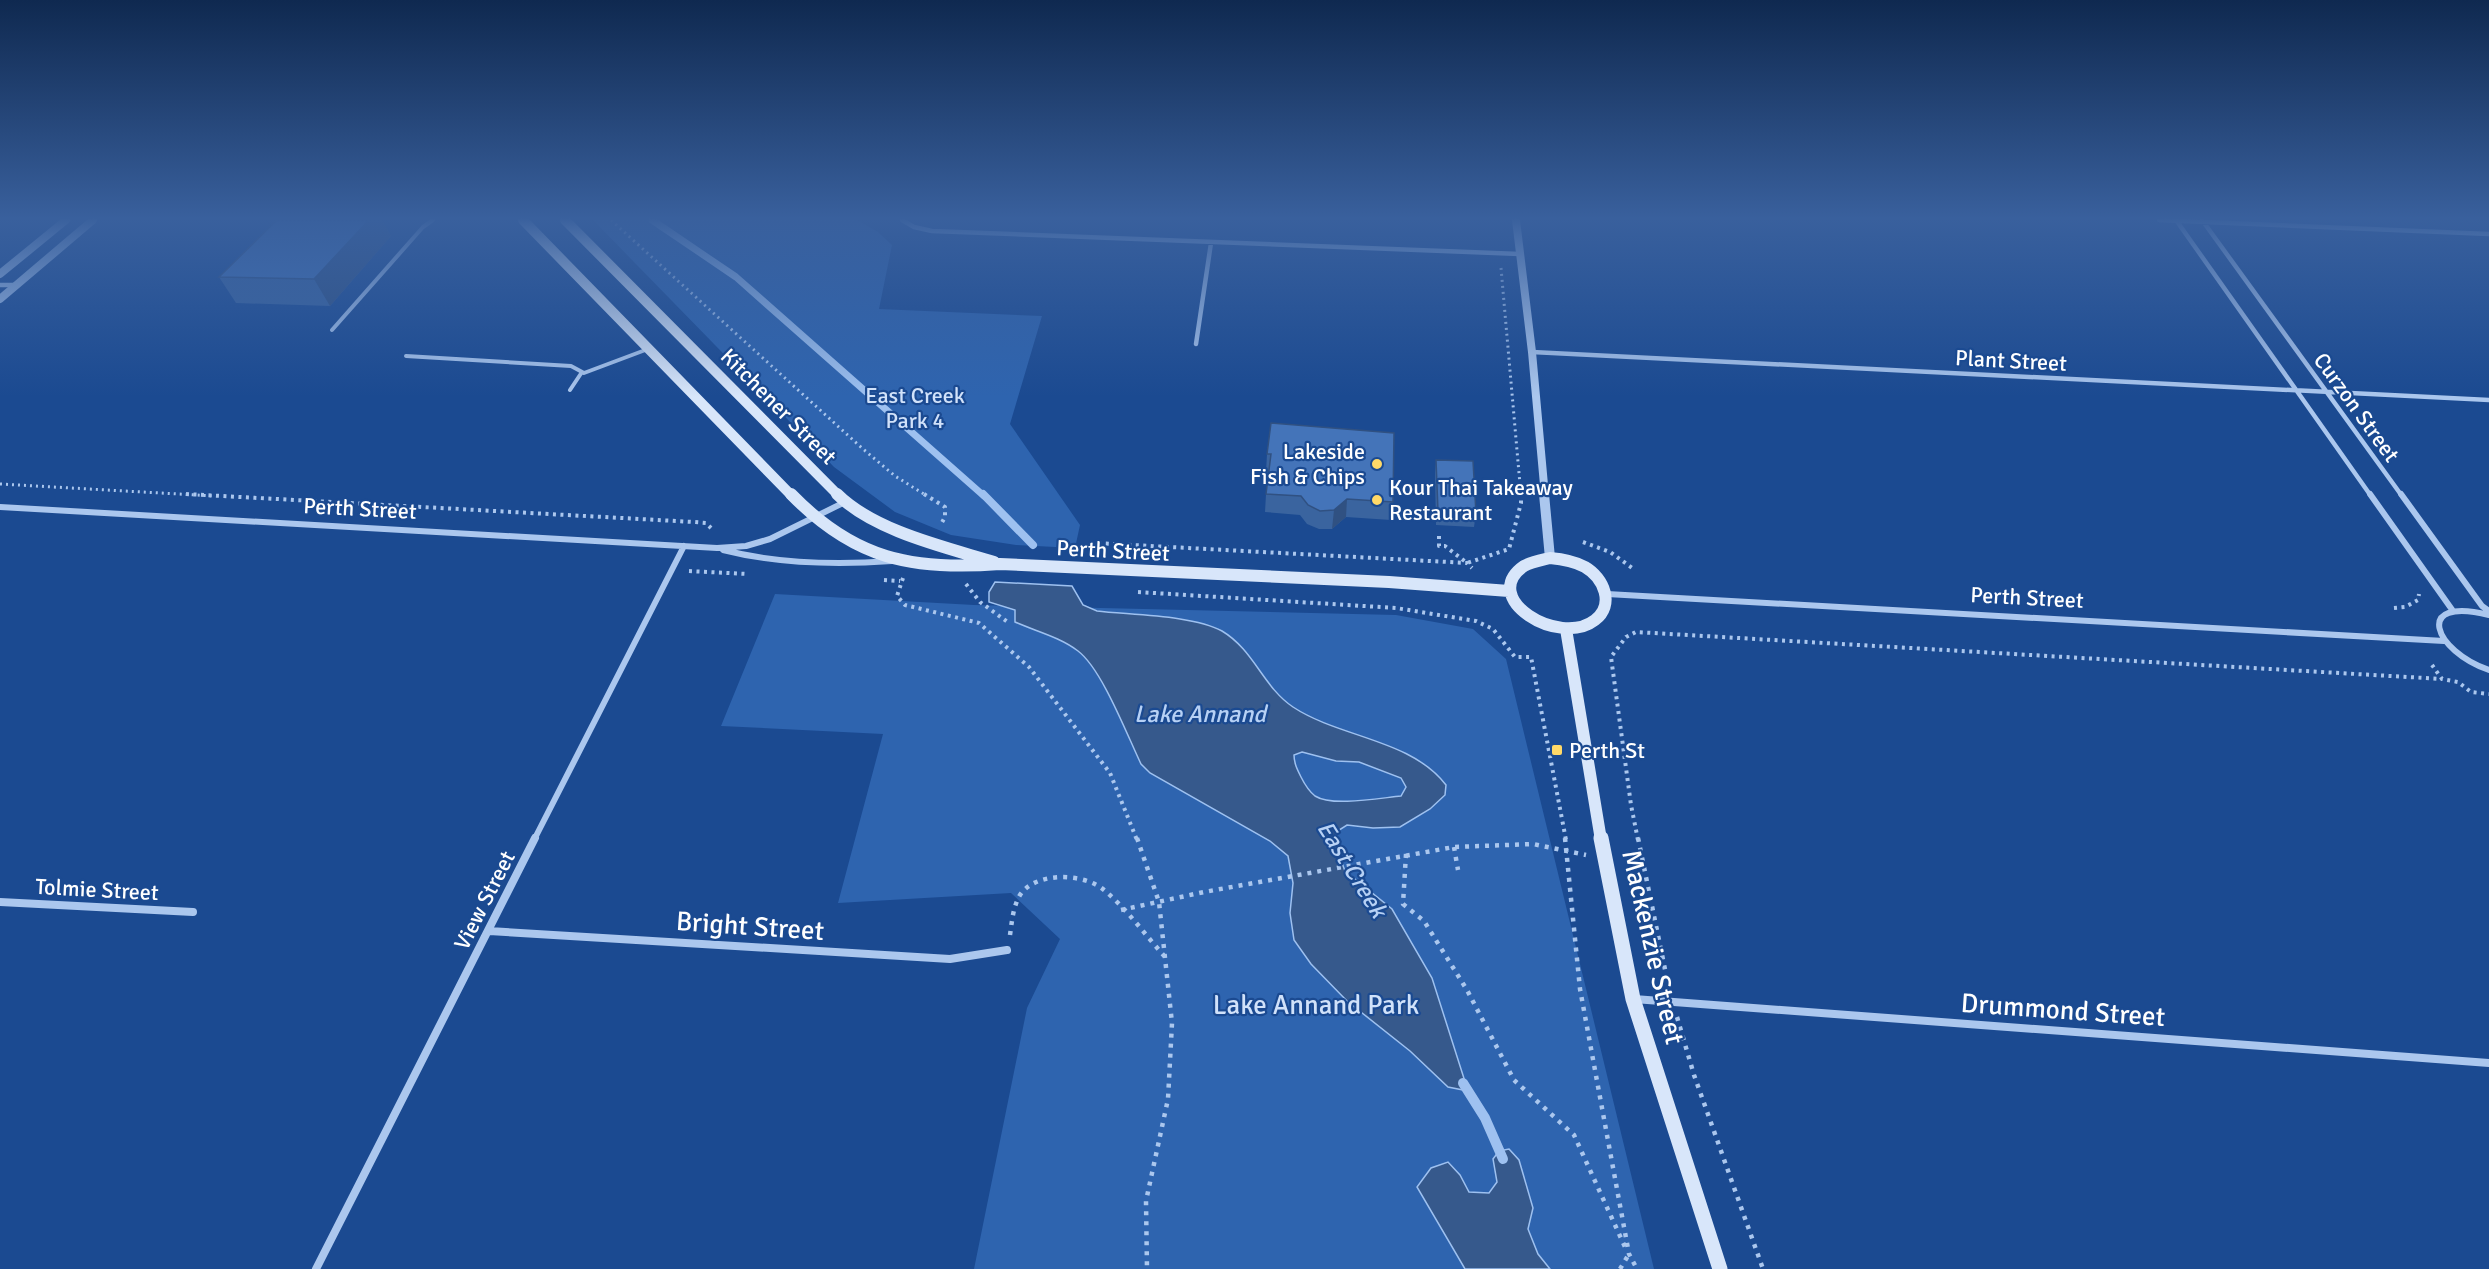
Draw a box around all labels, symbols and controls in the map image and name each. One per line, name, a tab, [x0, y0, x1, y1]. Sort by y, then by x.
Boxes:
street label: Kitchener Street	[715, 343, 843, 470]
street label: Plant Street	[1954, 344, 2068, 377]
street label: Curzon Street	[2308, 347, 2405, 467]
park label: East Creek Park 4	[865, 382, 965, 434]
place label: Lakeside Fish & Chips	[1250, 438, 1365, 490]
marker: Lakeside Fish & Chips	[1370, 457, 1384, 471]
place label: Kour Thai Takeaway Restaurant	[1389, 474, 1573, 526]
street label: Perth Street	[303, 492, 418, 525]
marker: Kour Thai Takeaway Restaurant	[1370, 493, 1384, 507]
street label: Perth Street	[1056, 534, 1171, 567]
street label: Perth Street	[1970, 581, 2085, 614]
water label: Lake Annand	[1134, 699, 1269, 729]
place label: Perth St	[1569, 737, 1645, 764]
marker: Perth St	[1550, 743, 1564, 757]
water label: East Creek	[1310, 815, 1395, 925]
street label: View Street	[448, 846, 521, 954]
street label: Mackenzie Street	[1614, 847, 1691, 1048]
street label: Tolmie Street	[35, 873, 160, 906]
street label: Bright Street	[675, 905, 825, 948]
street label: Drummond Street	[1960, 987, 2166, 1034]
park label: Lake Annand Park	[1213, 989, 1420, 1022]

